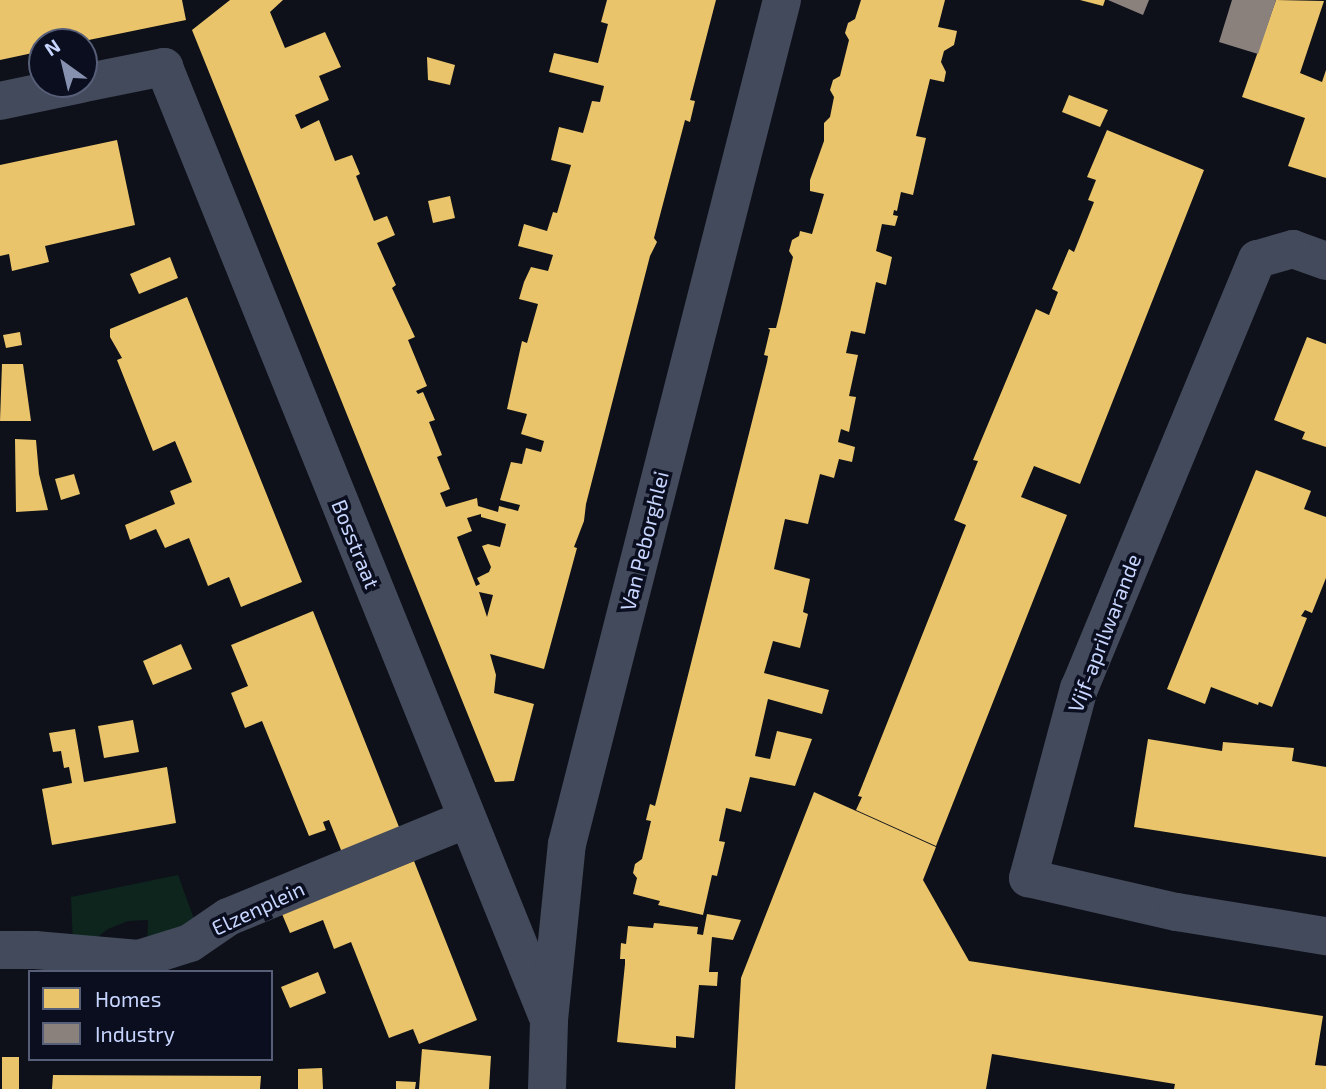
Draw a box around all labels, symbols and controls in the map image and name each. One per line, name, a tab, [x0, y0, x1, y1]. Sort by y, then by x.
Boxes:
north arrow	[28, 28, 98, 98]
text: N	[40, 33, 64, 60]
street label: Van Peborghlei	[614, 469, 674, 613]
street label: Bosstraat	[327, 496, 385, 592]
street label: Vijf-aprilwarande	[1062, 550, 1146, 716]
street label: Elzenplein	[208, 876, 308, 940]
legend	[28, 970, 273, 1061]
text: Homes	[95, 986, 161, 1011]
text: Industry	[95, 1021, 175, 1046]

